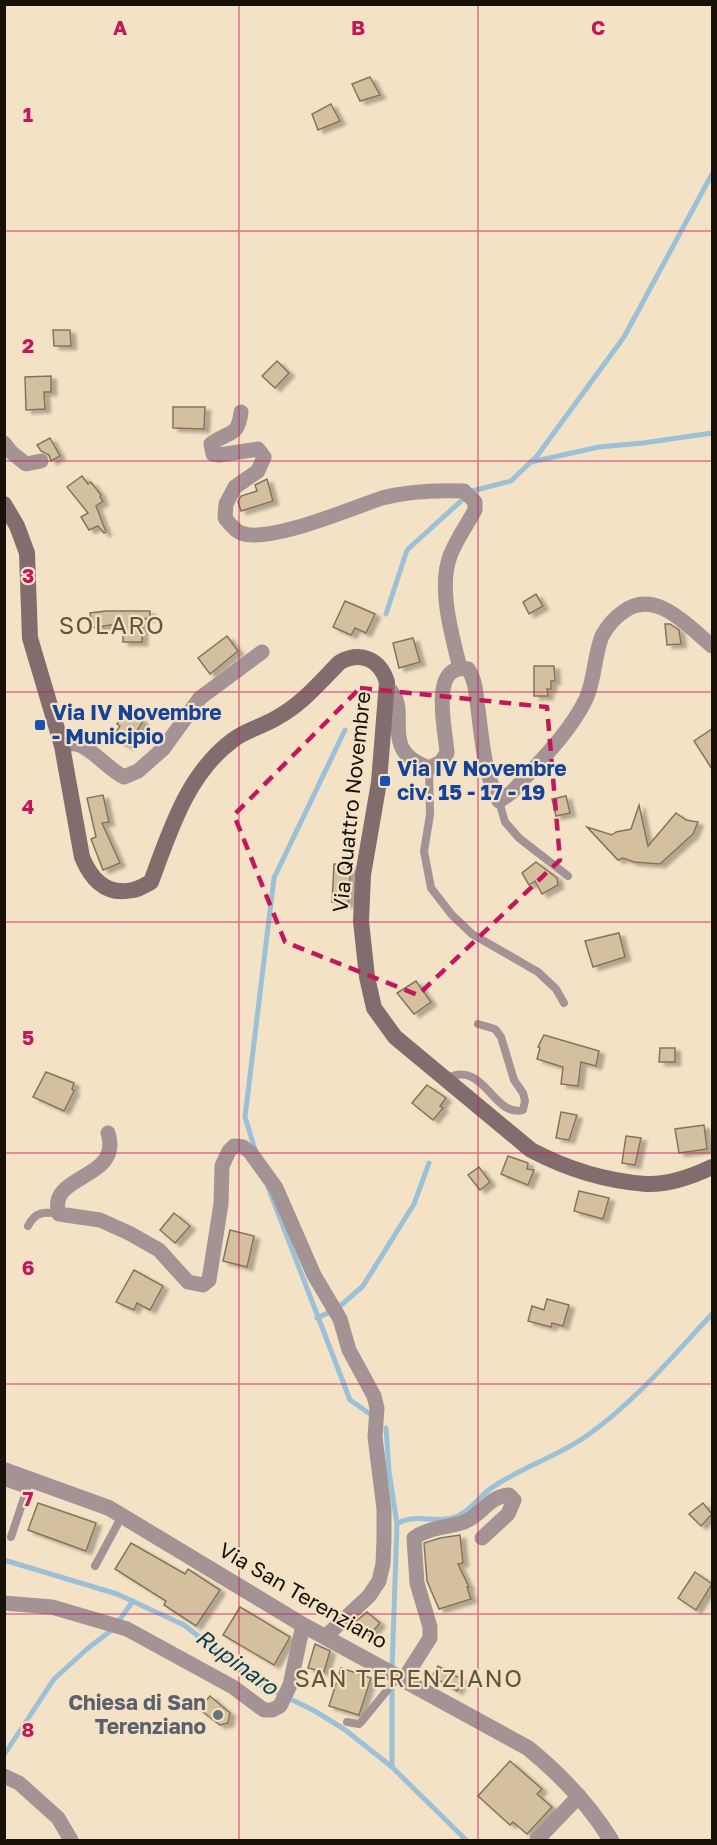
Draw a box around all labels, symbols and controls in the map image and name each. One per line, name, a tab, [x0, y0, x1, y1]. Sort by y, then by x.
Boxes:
text: A	[113, 15, 127, 39]
text: B	[351, 15, 365, 39]
text: C	[591, 15, 605, 39]
text: 1	[23, 102, 33, 126]
text: 2	[22, 333, 34, 357]
text: 3	[22, 563, 34, 587]
district label: SOLARO	[59, 610, 165, 639]
street label: Via Quattro Novembre	[326, 690, 376, 914]
place label: Via IV Novembre - Municipio	[52, 699, 222, 749]
marker: Via IV Novembre - Municipio	[33, 718, 47, 732]
place label: Via IV Novembre civ. 15 - 17 - 19	[397, 755, 567, 805]
marker: Via IV Novembre civ. 15 - 17 - 19	[378, 774, 392, 788]
text: 4	[22, 794, 34, 818]
text: 5	[22, 1025, 34, 1049]
text: 6	[22, 1255, 34, 1279]
text: 7	[23, 1486, 34, 1510]
street label: Via San Terenziano	[215, 1536, 392, 1654]
water label: Rupinaro	[191, 1623, 285, 1701]
district label: SAN TERENZIANO	[294, 1663, 524, 1692]
place label: Chiesa di San Terenziano	[68, 1689, 206, 1739]
marker: Chiesa di San Terenziano	[211, 1708, 225, 1722]
text: 8	[22, 1717, 34, 1741]

